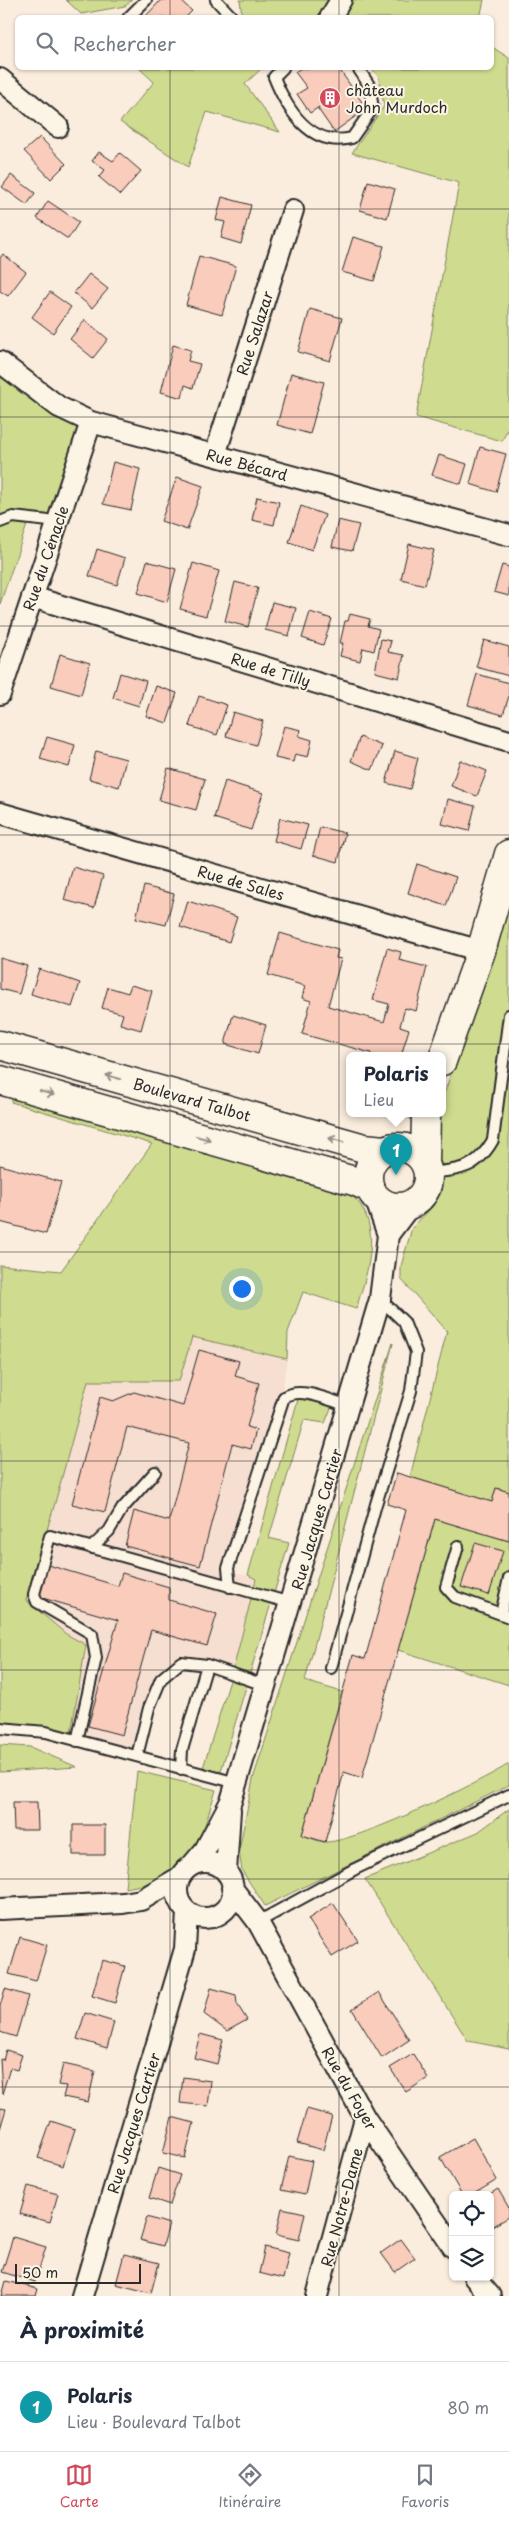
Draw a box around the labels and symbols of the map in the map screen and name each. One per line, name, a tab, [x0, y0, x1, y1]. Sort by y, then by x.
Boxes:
place label: château John Murdoch	[346, 78, 448, 118]
building icon: château John Murdoch	[318, 86, 342, 110]
street label: Rue Salazar	[230, 288, 279, 378]
street label: Rue Bécard	[204, 442, 290, 486]
street label: Rue du Cénacle	[16, 502, 74, 614]
street label: Rue de Tilly	[228, 646, 314, 692]
street label: Rue de Sales	[195, 859, 287, 905]
street label: Boulevard Talbot	[131, 1071, 253, 1127]
one-way arrow	[105, 1072, 121, 1081]
one-way arrow	[38, 1089, 54, 1098]
one-way arrow	[195, 1133, 211, 1143]
pin: 1	[380, 1134, 412, 1175]
one-way arrow	[329, 1135, 345, 1145]
your location	[229, 1276, 255, 1302]
street label: Rue Jacques Cartier	[285, 1445, 347, 1592]
street label: Rue du Foyer	[317, 2042, 383, 2134]
street label: Rue Jacques Cartier	[101, 2050, 165, 2196]
street label: Rue Notre-Dame	[314, 2145, 368, 2269]
scale bar	[15, 2261, 141, 2284]

